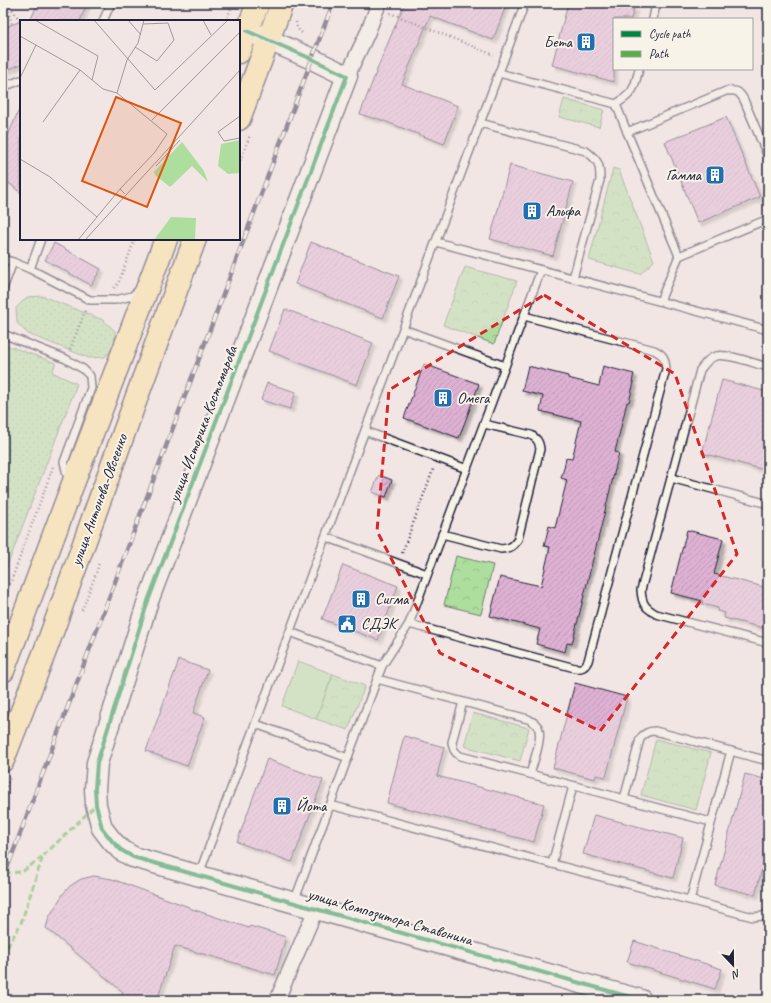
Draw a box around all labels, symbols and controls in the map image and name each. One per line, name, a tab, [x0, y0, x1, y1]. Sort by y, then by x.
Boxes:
legend	[613, 18, 753, 70]
inset map	[20, 20, 240, 240]
text: Cycle path	[649, 26, 691, 42]
building icon: Бета	[575, 31, 597, 53]
place label: Бета	[544, 32, 574, 52]
text: Path	[649, 46, 669, 62]
building icon: Гамма	[704, 164, 726, 186]
place label: Гамма	[666, 165, 703, 185]
building icon: Альфа	[521, 200, 543, 222]
place label: Альфа	[546, 201, 581, 221]
street label: улица Историка Костомарова	[164, 342, 243, 506]
building icon: Омега	[432, 387, 454, 409]
place label: Омега	[457, 388, 491, 408]
street label: улица Антонова-Овсеенко	[65, 430, 133, 570]
building icon: Сигма	[350, 588, 372, 610]
place label: Сигма	[375, 589, 410, 609]
public building icon: СДЭК	[336, 613, 358, 635]
place label: СДЭК	[361, 614, 399, 634]
building icon: Йота	[271, 795, 293, 817]
place label: Йота	[296, 796, 328, 816]
street label: улица Композитора Ставонина	[304, 884, 476, 951]
north arrow	[713, 945, 753, 985]
text: N	[729, 967, 743, 983]

